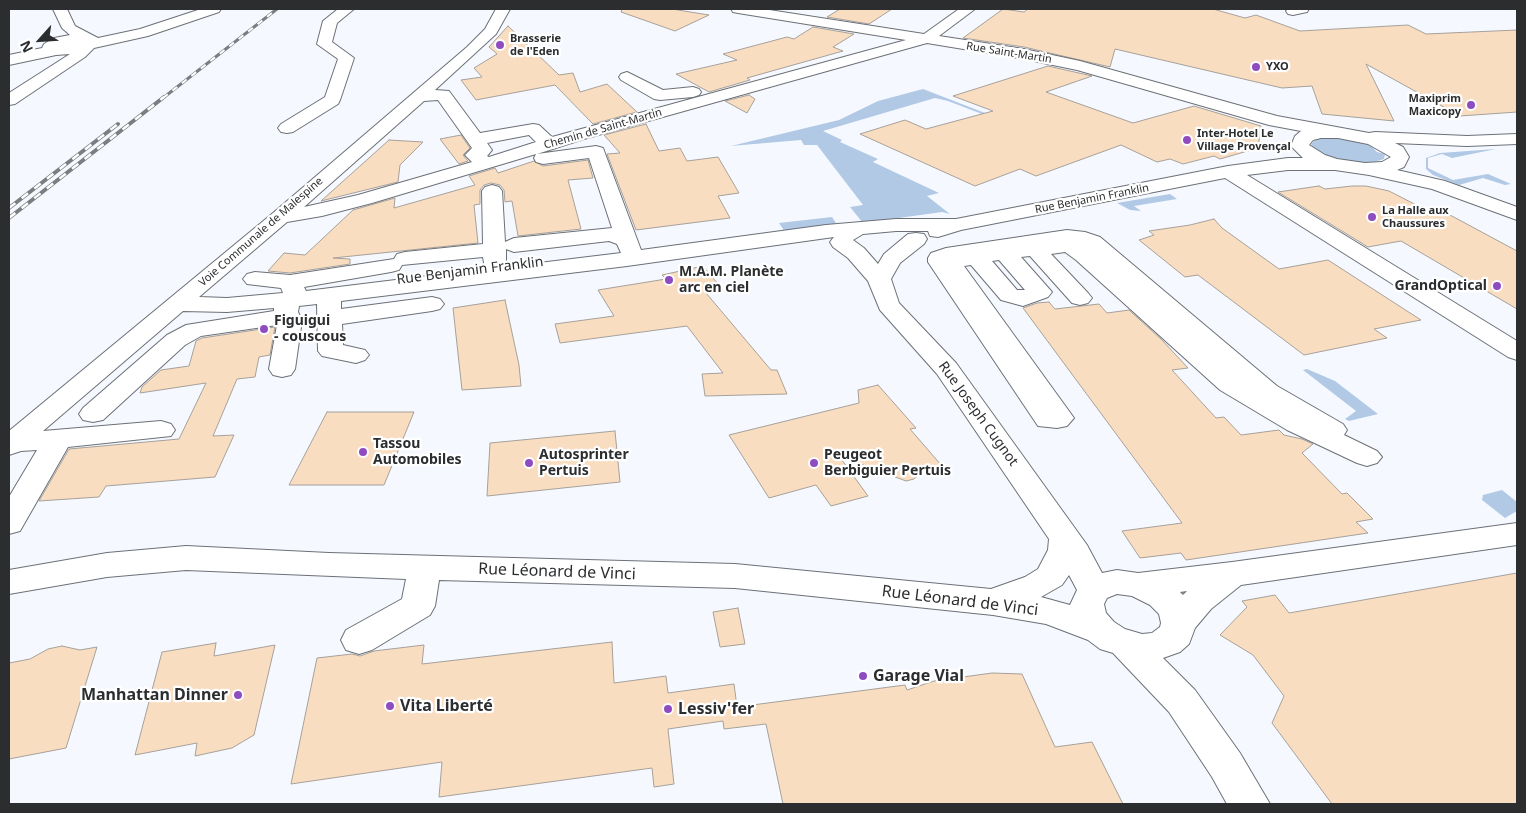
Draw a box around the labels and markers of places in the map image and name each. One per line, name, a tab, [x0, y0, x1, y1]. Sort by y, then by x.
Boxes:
place label: Brasserie de l'Eden	[510, 32, 561, 58]
marker: Brasserie de l'Eden	[494, 39, 506, 51]
place label: YXO	[1266, 60, 1289, 74]
marker: YXO	[1250, 61, 1262, 73]
place label: Maxiprim Maxicopy	[1409, 92, 1461, 118]
marker: Maxiprim Maxicopy	[1465, 99, 1477, 111]
place label: Inter-Hotel Le Village Provençal	[1197, 127, 1291, 153]
marker: Inter-Hotel Le Village Provençal	[1181, 134, 1193, 146]
place label: La Halle aux Chaussures	[1382, 204, 1449, 230]
marker: La Halle aux Chaussures	[1366, 211, 1378, 223]
place label: M.A.M. Planète arc en ciel	[679, 264, 784, 296]
marker: M.A.M. Planète arc en ciel	[663, 274, 675, 286]
place label: GrandOptical	[1395, 278, 1487, 294]
marker: GrandOptical	[1491, 280, 1503, 292]
place label: Figuigui - couscous	[274, 313, 346, 346]
marker: Figuigui - couscous	[258, 323, 270, 335]
place label: Tassou Automobiles	[373, 436, 462, 468]
marker: Tassou Automobiles	[357, 446, 369, 458]
place label: Autosprinter Pertuis	[539, 447, 629, 480]
place label: Peugeot Berbiguier Pertuis	[824, 447, 951, 480]
marker: Autosprinter Pertuis	[523, 457, 535, 469]
marker: Peugeot Berbiguier Pertuis	[808, 457, 820, 469]
place label: Garage Vial	[873, 666, 964, 686]
marker: Garage Vial	[857, 670, 869, 682]
place label: Manhattan Dinner	[81, 685, 228, 705]
marker: Manhattan Dinner	[232, 689, 244, 701]
place label: Vita Liberté	[400, 696, 493, 716]
place label: Lessiv'fer	[678, 699, 754, 719]
marker: Vita Liberté	[384, 700, 396, 712]
marker: Lessiv'fer	[662, 703, 674, 715]

